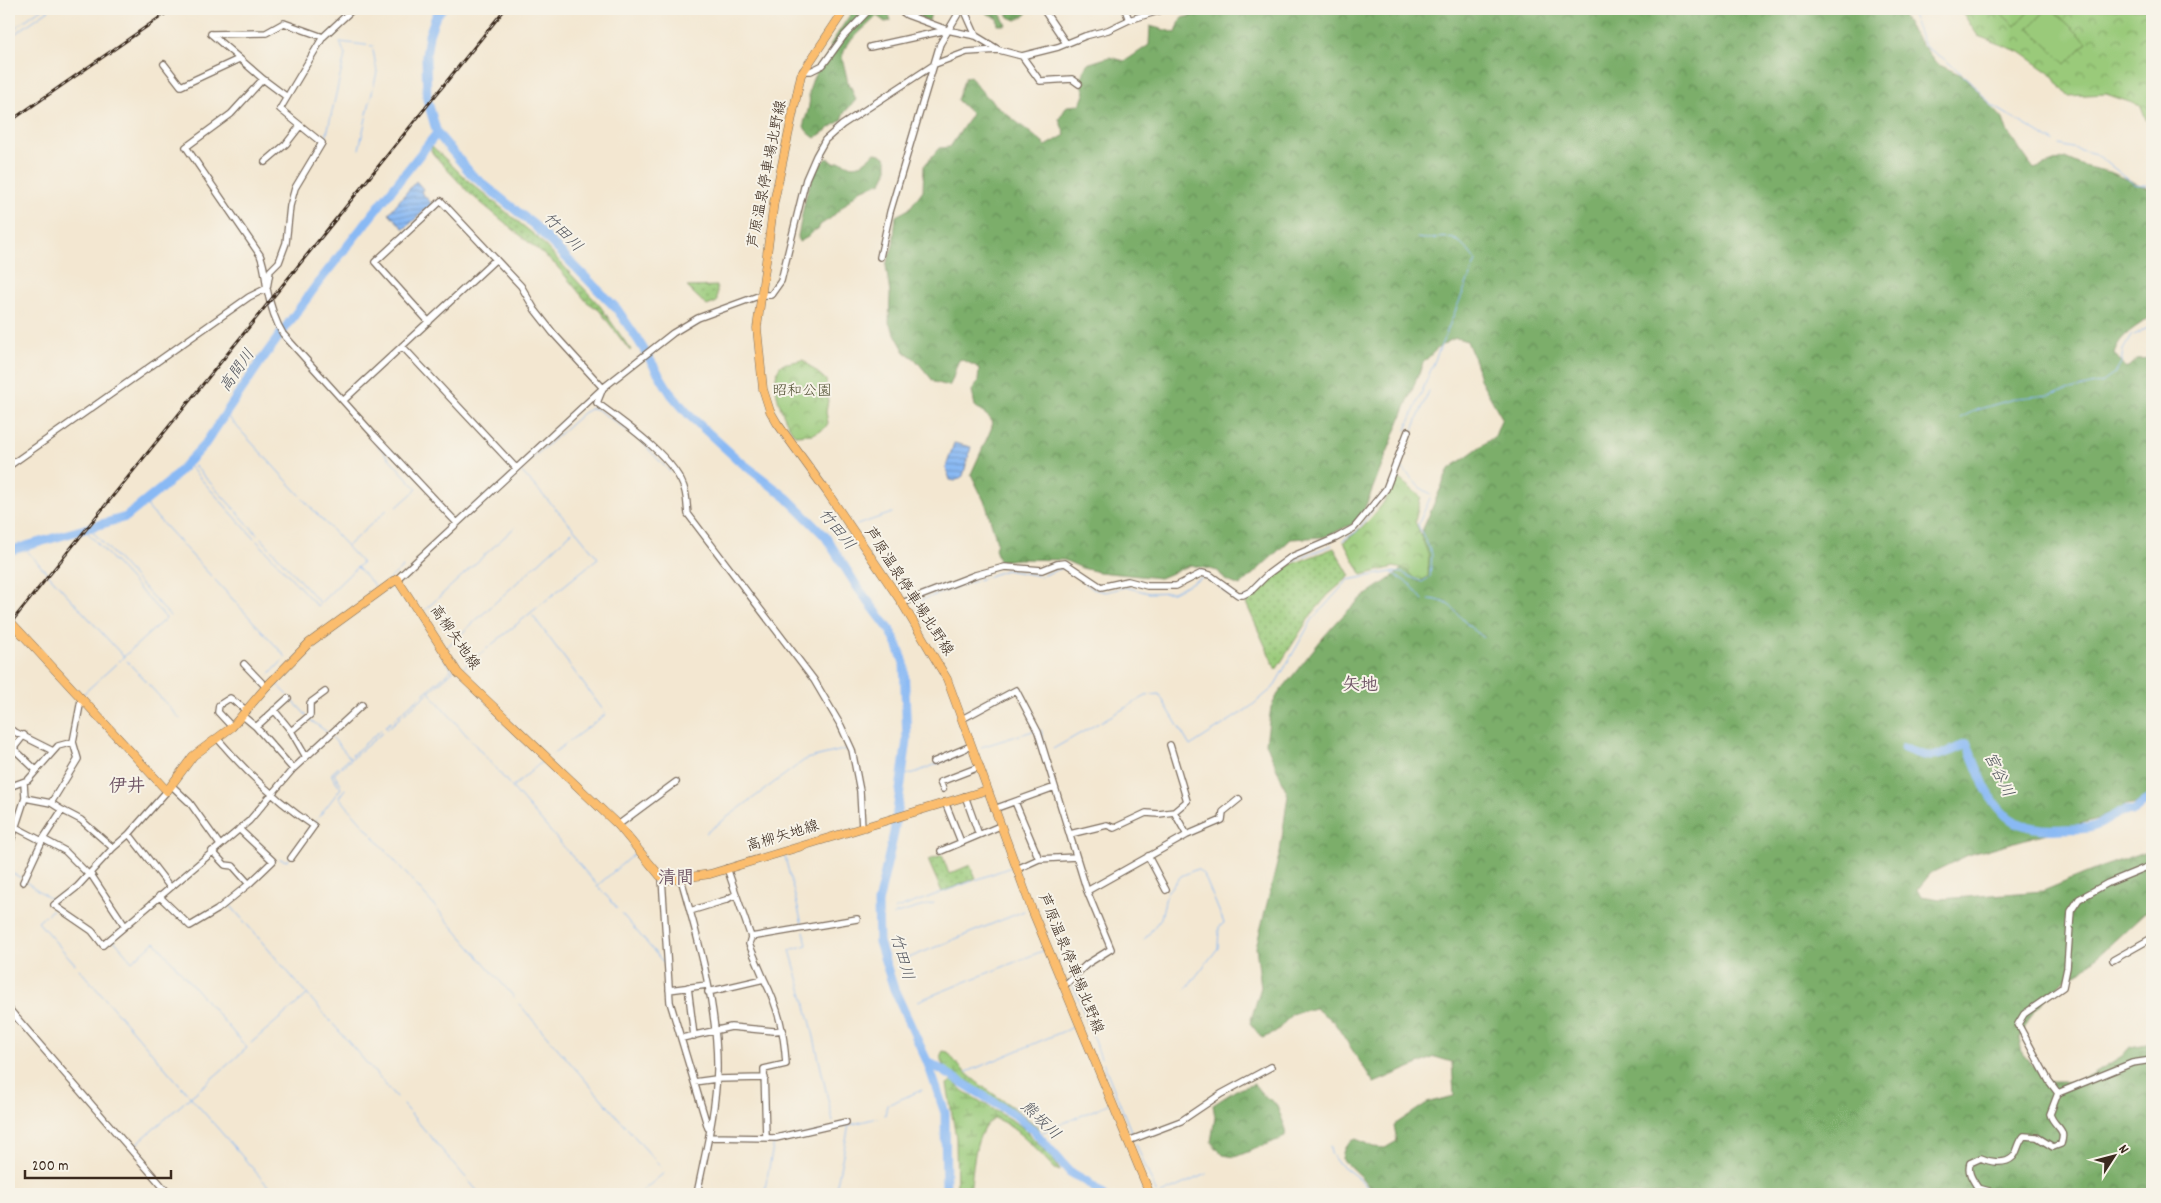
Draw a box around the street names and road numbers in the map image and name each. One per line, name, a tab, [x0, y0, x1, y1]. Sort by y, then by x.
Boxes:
street label: 芦原温泉停車場北野線	[743, 98, 793, 250]
street label: 芦原温泉停車場北野線	[858, 523, 958, 661]
street label: 高柳矢地線	[423, 601, 485, 675]
street label: 高柳矢地線	[744, 816, 822, 858]
street label: 芦原温泉停車場北野線	[1032, 890, 1108, 1038]

